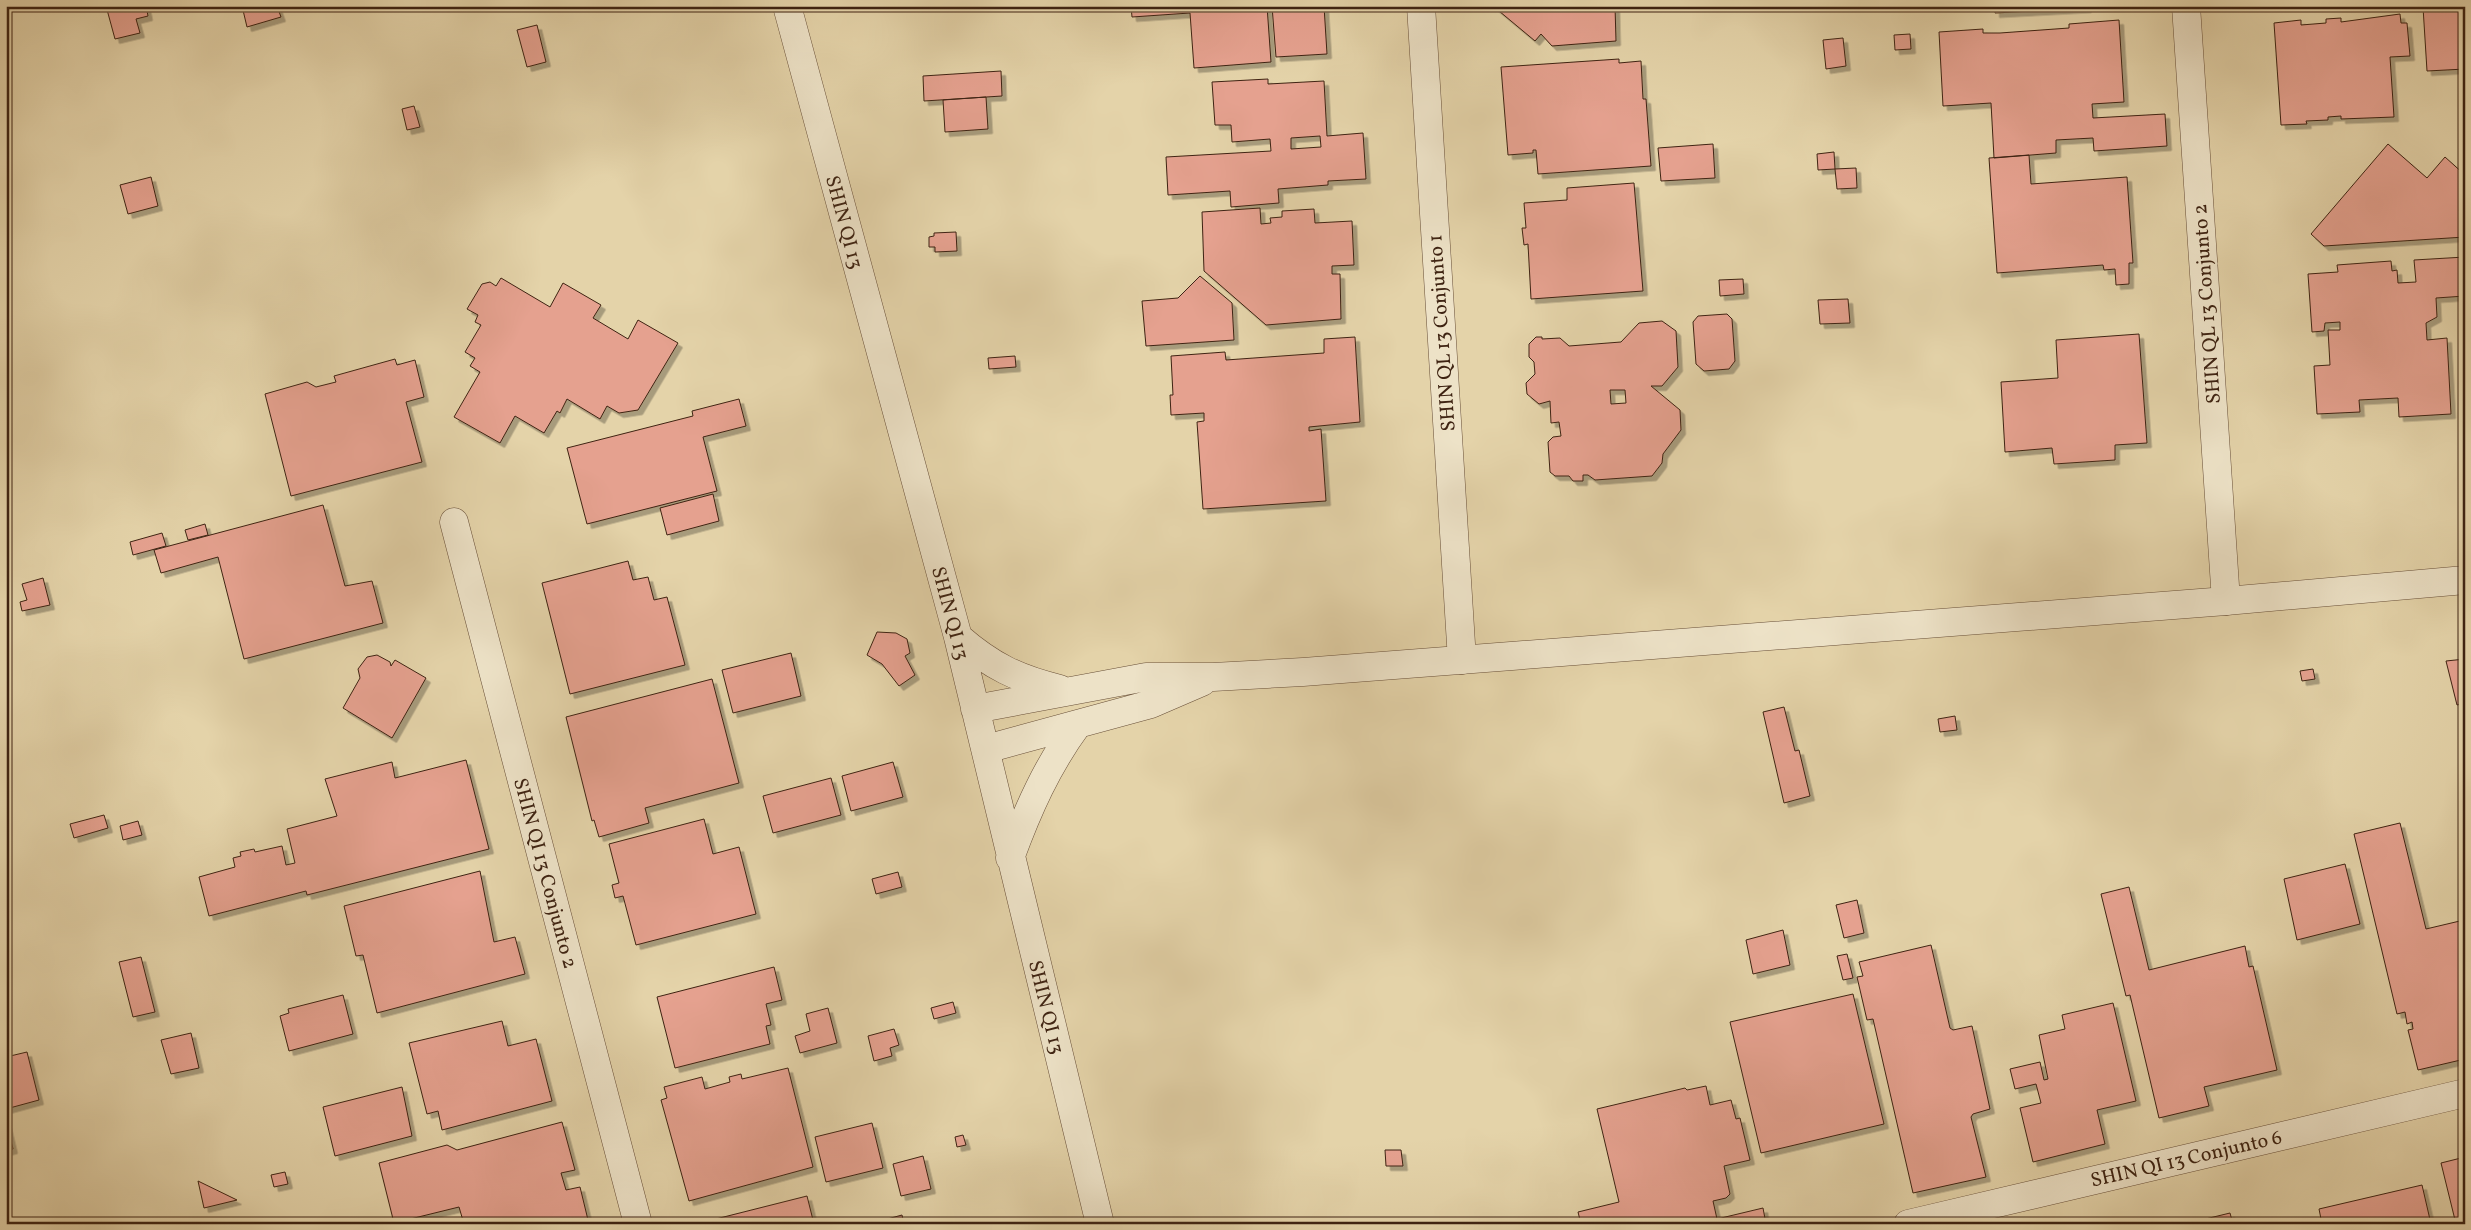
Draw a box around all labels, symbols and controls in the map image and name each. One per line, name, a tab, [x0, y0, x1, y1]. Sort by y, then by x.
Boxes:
street label: SHIN QI 13	[817, 173, 869, 272]
street label: SHIN QL 13 Conjunto 2	[2187, 203, 2229, 405]
street label: SHIN QL 13 Conjunto 1	[1422, 233, 1464, 432]
street label: SHIN QI 13	[923, 564, 975, 663]
street label: SHIN QI 13 Conjunto 2	[505, 775, 583, 972]
street label: SHIN QI 13	[1020, 958, 1070, 1057]
street label: SHIN QI 13 Conjunto 6	[2088, 1124, 2285, 1196]

